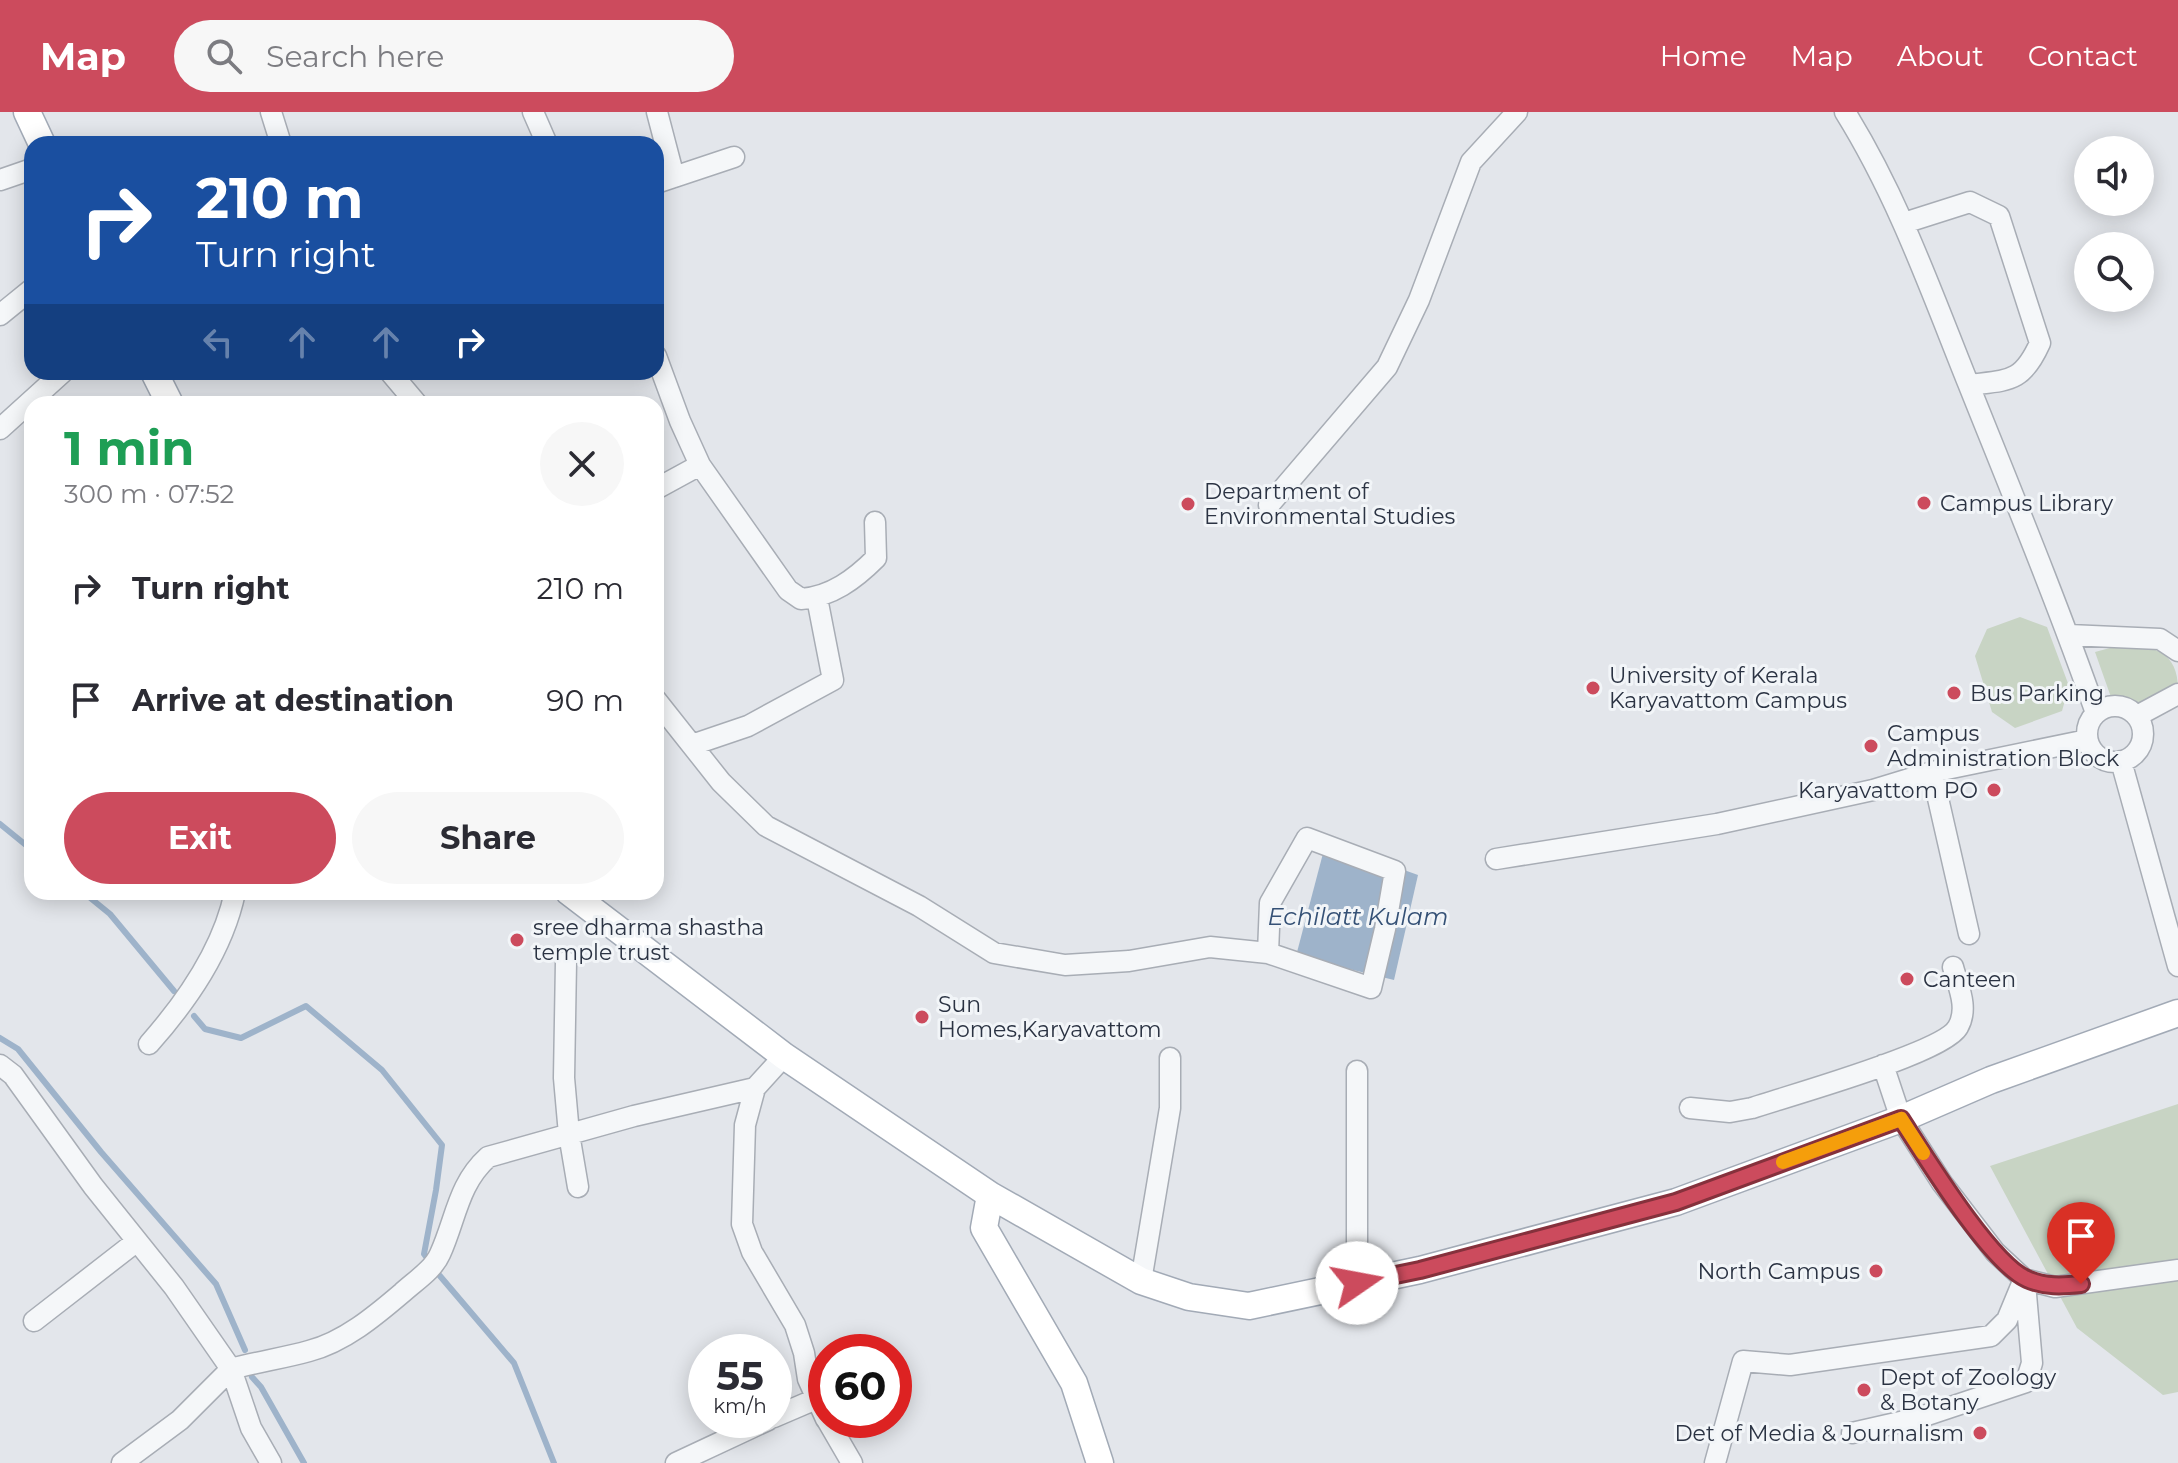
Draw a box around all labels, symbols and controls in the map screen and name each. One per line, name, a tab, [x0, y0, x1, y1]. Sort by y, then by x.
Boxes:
search box	[174, 20, 734, 92]
text: Map	[40, 33, 126, 80]
icon: search	[202, 34, 246, 78]
text: Search here	[266, 38, 444, 75]
text: Home	[1660, 39, 1747, 73]
text: Map	[1791, 39, 1853, 73]
text: About	[1897, 39, 1984, 73]
text: Contact	[2028, 39, 2138, 73]
map controls	[2074, 136, 2154, 312]
button: sound	[2074, 136, 2154, 216]
text: 210 m	[196, 164, 364, 232]
icon: right	[64, 168, 168, 272]
text: Turn right	[196, 232, 376, 276]
button: search	[2074, 232, 2154, 312]
icon: left	[196, 320, 240, 364]
icon: ahead	[280, 320, 324, 364]
icon: ahead	[364, 320, 408, 364]
icon: right	[448, 320, 492, 364]
text: 1 min	[64, 419, 194, 477]
button: close	[540, 422, 624, 506]
text: 300 m · 07:52	[64, 478, 234, 510]
place label: Department of Environmental Studies	[1204, 478, 1455, 530]
place label: Campus Library	[1940, 490, 2113, 517]
marker: Campus Library	[1915, 494, 1933, 512]
marker: Department of Environmental Studies	[1179, 495, 1197, 513]
icon: right	[64, 566, 108, 610]
text: Turn right	[132, 570, 289, 607]
text: 210 m	[537, 570, 624, 607]
place label: University of Kerala Karyavattom Campus	[1609, 662, 1847, 714]
icon: arrive	[64, 678, 108, 722]
marker: University of Kerala Karyavattom Campus	[1584, 679, 1602, 697]
place label: Bus Parking	[1970, 680, 2104, 707]
text: Arrive at destination	[132, 682, 454, 719]
text: 90 m	[546, 682, 624, 719]
marker: Bus Parking	[1945, 684, 1963, 702]
place label: Campus Administration Block	[1887, 720, 2120, 772]
marker: Campus Administration Block	[1862, 737, 1880, 755]
place label: Karyavattom PO	[1798, 777, 1978, 804]
marker: Karyavattom PO	[1985, 781, 2003, 799]
button: Exit	[64, 792, 336, 884]
button: Share	[352, 792, 624, 884]
water label: Echilatt Kulam	[1267, 902, 1449, 931]
place label: sree dharma shastha temple trust	[533, 914, 764, 966]
marker: sree dharma shastha temple trust	[508, 931, 526, 949]
place label: Canteen	[1923, 966, 2016, 993]
marker: Canteen	[1898, 970, 1916, 988]
place label: Sun Homes,Karyavattom	[938, 991, 1162, 1043]
marker: Sun Homes,Karyavattom	[913, 1008, 931, 1026]
pin	[2047, 1202, 2115, 1284]
icon: arrive	[2059, 1214, 2103, 1258]
position arrow	[1315, 1241, 1399, 1325]
place label: North Campus	[1697, 1258, 1860, 1285]
marker: North Campus	[1867, 1262, 1885, 1280]
speed limit sign: 60	[808, 1334, 912, 1438]
text: 55	[716, 1351, 764, 1400]
place label: Dept of Zoology & Botany	[1880, 1364, 2056, 1416]
marker: Dept of Zoology & Botany	[1855, 1381, 1873, 1399]
text: km/h	[713, 1394, 767, 1418]
place label: Det of Media & Journalism	[1674, 1420, 1964, 1447]
marker: Det of Media & Journalism	[1971, 1424, 1989, 1442]

